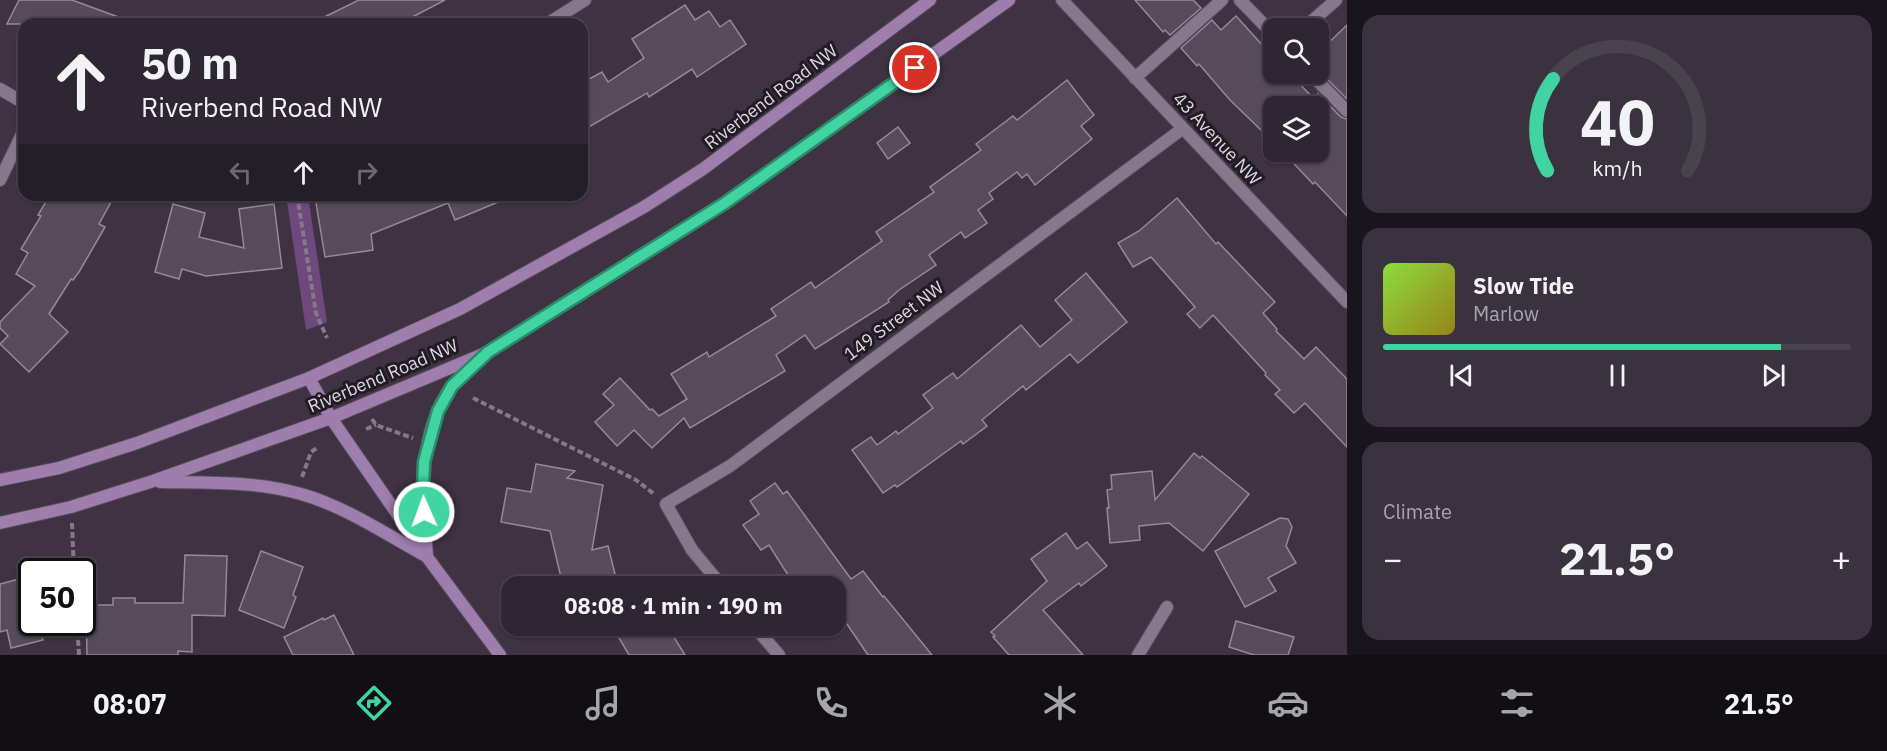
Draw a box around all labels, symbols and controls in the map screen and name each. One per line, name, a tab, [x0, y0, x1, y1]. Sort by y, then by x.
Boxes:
map controls	[1263, 18, 1329, 162]
button: search	[1263, 18, 1329, 84]
text: 50 m	[141, 36, 239, 91]
street label: Riverbend Road NW	[700, 39, 842, 154]
icon: ahead	[42, 42, 120, 120]
pin	[889, 42, 940, 93]
icon: arrive	[898, 51, 931, 84]
text: 40	[1580, 81, 1654, 162]
street label: 43 Avenue NW	[1168, 87, 1266, 190]
text: Riverbend Road NW	[141, 89, 382, 124]
button: layers	[1263, 96, 1329, 162]
text: km/h	[1592, 155, 1642, 183]
icon: left	[224, 156, 257, 189]
icon: ahead	[287, 156, 320, 189]
icon: right	[350, 156, 383, 189]
text: Slow Tide	[1473, 271, 1574, 300]
street label: 149 Street NW	[839, 276, 948, 366]
text: Marlow	[1473, 300, 1539, 327]
street label: Riverbend Road NW	[304, 334, 461, 418]
icon: previous	[1445, 359, 1478, 392]
icon: pause	[1601, 359, 1634, 392]
icon: next	[1757, 359, 1790, 392]
position arrow	[392, 480, 456, 544]
text: Climate	[1383, 498, 1452, 525]
text: 21.5°	[1559, 529, 1675, 587]
text: −	[1383, 537, 1403, 580]
text: +	[1831, 537, 1851, 580]
speed limit sign: 50	[18, 558, 96, 636]
text: 08:08 · 1 min · 190 m	[564, 591, 783, 620]
icon: directions	[353, 682, 395, 724]
icon: music	[582, 682, 624, 724]
icon: phone	[810, 682, 852, 724]
icon: climate	[1039, 682, 1081, 724]
icon: car	[1267, 682, 1309, 724]
icon: filters	[1496, 682, 1538, 724]
text: 08:07	[93, 686, 167, 721]
text: 21.5°	[1724, 686, 1794, 721]

